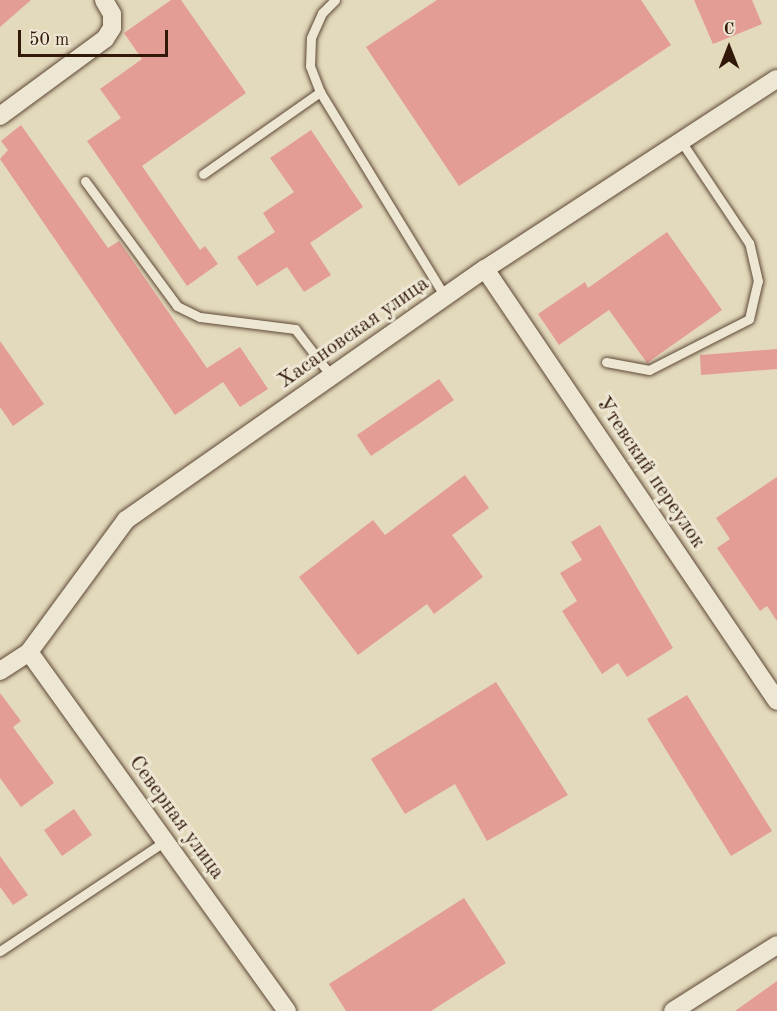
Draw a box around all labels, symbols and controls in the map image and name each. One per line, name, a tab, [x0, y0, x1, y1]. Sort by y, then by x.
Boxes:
scale bar	[21, 18, 171, 56]
north arrow	[699, 18, 759, 78]
text: С	[724, 22, 734, 38]
text: 50 m	[29, 31, 69, 49]
street label: Хасановская улица	[274, 272, 434, 394]
street label: Утевский переулок	[590, 392, 710, 554]
street label: Северная улица	[123, 751, 229, 885]

